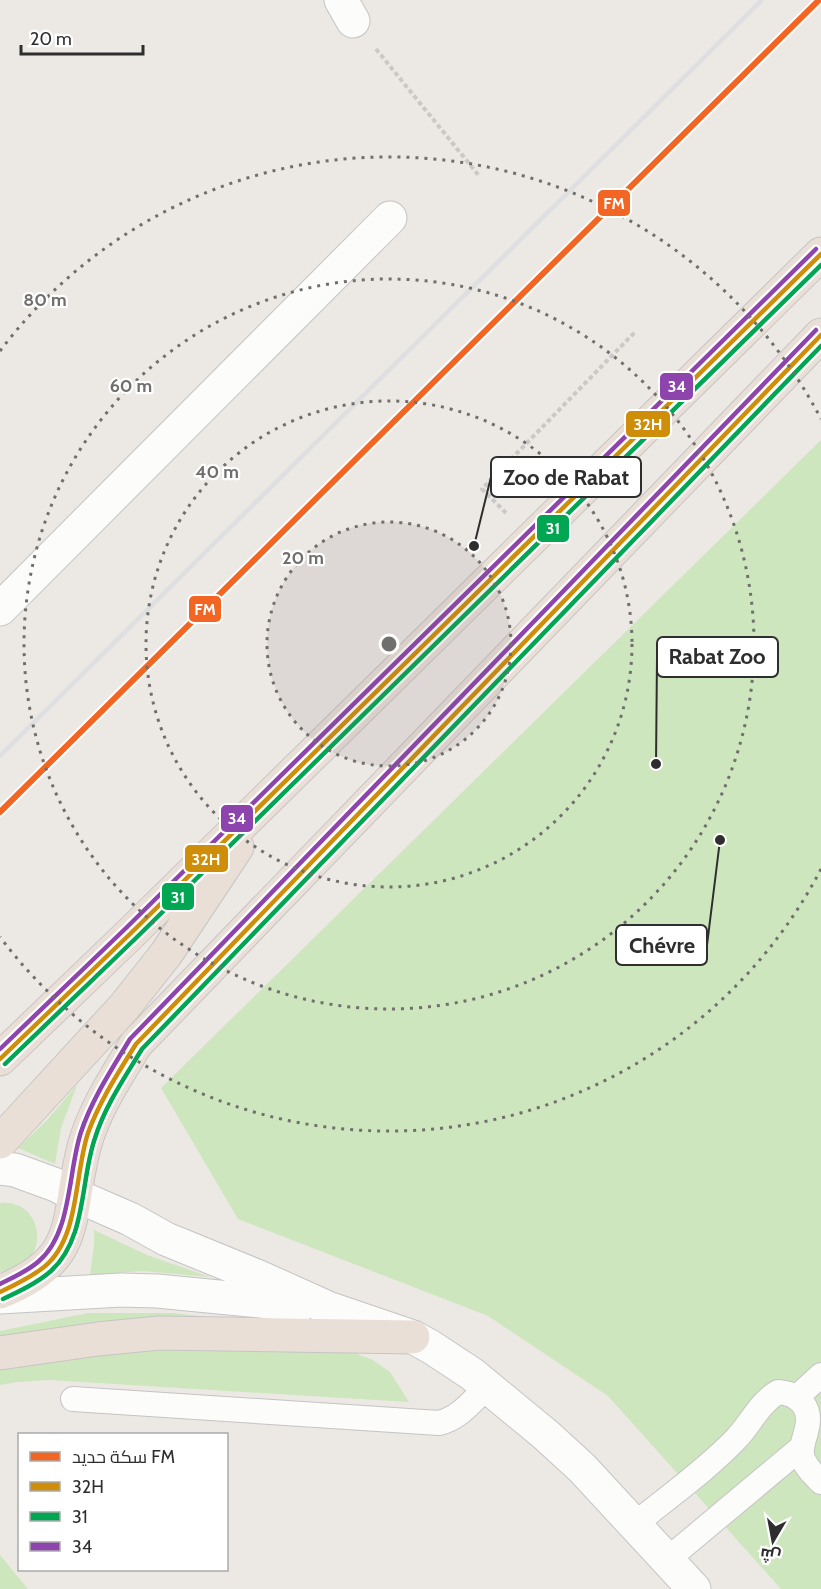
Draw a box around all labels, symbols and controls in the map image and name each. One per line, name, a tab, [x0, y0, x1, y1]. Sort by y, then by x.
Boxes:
scale bar	[21, 18, 142, 56]
text: 20 m	[30, 28, 72, 50]
line badge: FM	[597, 189, 631, 217]
text: FM	[603, 194, 625, 213]
text: 80 m	[23, 289, 67, 311]
line badge: 34	[659, 372, 694, 401]
text: 60 m	[110, 375, 152, 397]
text: 34	[668, 377, 686, 396]
line badge: 32H	[625, 410, 671, 438]
text: 32H	[634, 415, 662, 434]
callout: Zoo de Rabat	[491, 457, 641, 497]
text: 40 m	[195, 461, 239, 483]
text: Zoo de Rabat	[503, 464, 629, 491]
line badge: 31	[536, 514, 570, 543]
text: 31	[546, 519, 560, 538]
text: 20 m	[282, 547, 324, 569]
line badge: FM	[188, 595, 222, 623]
text: FM	[194, 600, 216, 619]
centre of rings	[379, 634, 399, 654]
callout: Rabat Zoo	[657, 637, 778, 677]
text: Rabat Zoo	[668, 643, 766, 670]
line badge: 34	[220, 804, 254, 833]
text: 34	[228, 809, 246, 828]
line badge: 32H	[184, 844, 229, 873]
text: 32H	[192, 850, 220, 869]
line badge: 31	[161, 882, 195, 911]
text: 31	[171, 888, 185, 907]
callout: Chévre	[616, 925, 707, 965]
text: Chévre	[629, 932, 695, 959]
legend	[18, 1433, 228, 1571]
text: سكة حديد FM	[72, 1446, 175, 1468]
text: 32H	[72, 1476, 104, 1498]
text: 31	[72, 1506, 88, 1528]
north arrow	[743, 1511, 803, 1571]
text: 34	[72, 1536, 92, 1558]
text: ش	[759, 1544, 782, 1566]

